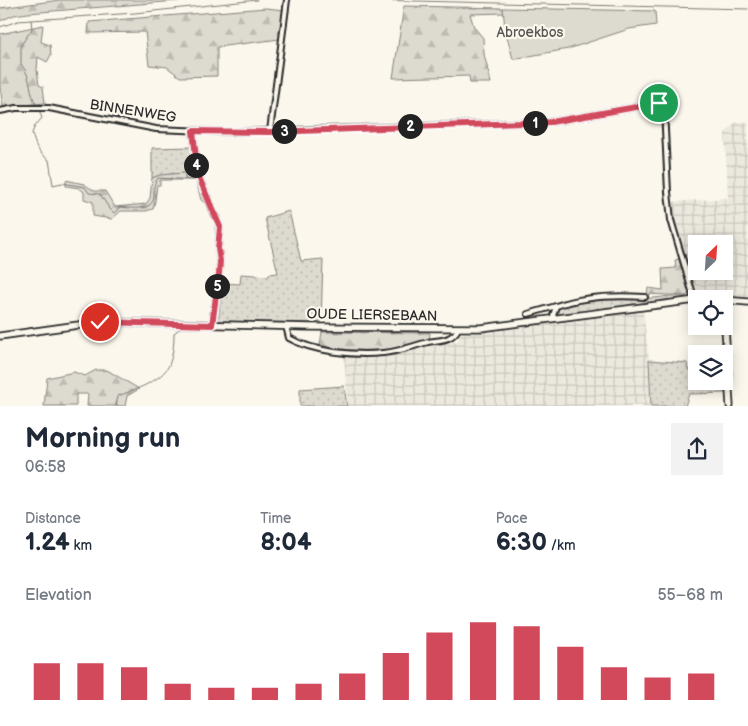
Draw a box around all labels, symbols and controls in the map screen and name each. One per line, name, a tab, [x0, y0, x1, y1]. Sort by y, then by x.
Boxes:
park label: Abroekbos	[496, 24, 564, 41]
pin	[638, 82, 680, 124]
icon: arrive	[645, 89, 673, 117]
street label: BINNENWEG	[89, 96, 178, 126]
pin: 1	[522, 110, 548, 136]
pin: 2	[398, 114, 422, 138]
text: 1	[533, 115, 538, 132]
pin: 3	[272, 118, 296, 144]
text: 2	[406, 118, 415, 135]
text: 3	[280, 123, 289, 140]
pin: 4	[184, 152, 208, 178]
text: 4	[192, 157, 201, 174]
north arrow	[688, 235, 732, 280]
map controls	[688, 235, 733, 390]
pin: 5	[204, 274, 230, 298]
text: 5	[213, 278, 222, 295]
button: locate	[688, 290, 733, 335]
pin	[79, 301, 121, 343]
street label: OUDE LIERSEBAAN	[307, 305, 437, 325]
icon: check	[86, 308, 114, 336]
button: layers	[688, 345, 733, 390]
text: Morning run	[25, 422, 180, 455]
button: share	[671, 423, 723, 475]
text: 06:58	[25, 458, 66, 477]
text: Distance	[25, 510, 81, 527]
text: Time	[260, 510, 291, 527]
text: Pace	[496, 510, 528, 527]
text: 1.24	[25, 527, 70, 558]
text: 8:04	[260, 527, 312, 558]
text: 6:30	[496, 527, 547, 558]
text: km	[70, 537, 92, 554]
text: /km	[547, 537, 576, 554]
text: Elevation	[25, 586, 92, 605]
text: 55–68 m	[657, 586, 723, 605]

